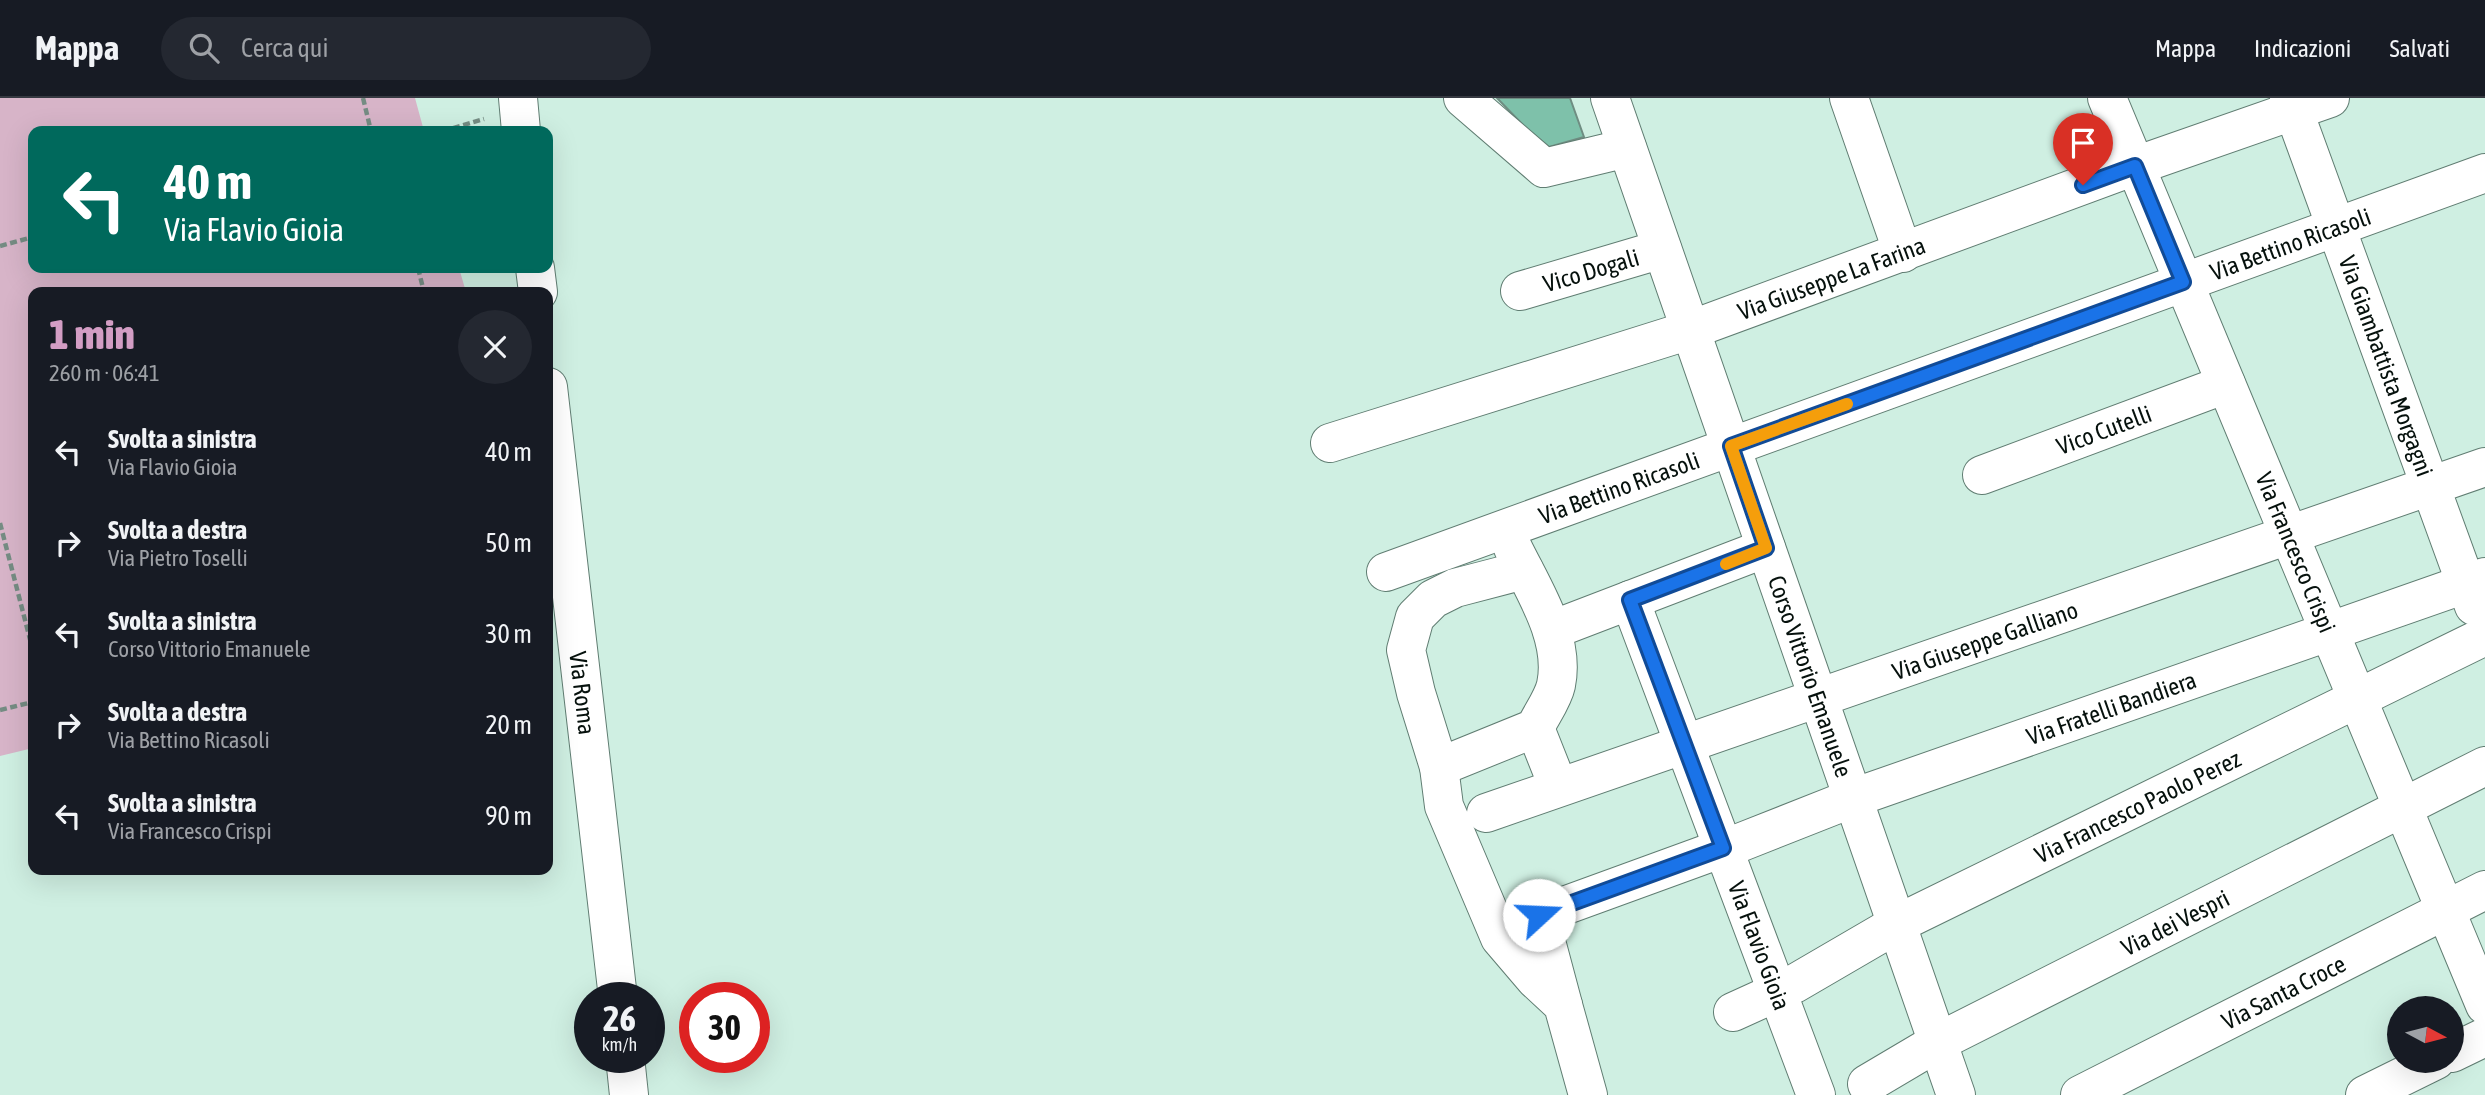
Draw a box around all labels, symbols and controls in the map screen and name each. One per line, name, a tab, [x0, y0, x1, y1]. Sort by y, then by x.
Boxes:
search box	[161, 17, 651, 80]
text: Mappa	[35, 29, 119, 67]
icon: search	[185, 29, 223, 67]
text: Cerca qui	[241, 33, 328, 63]
text: Mappa	[2155, 35, 2216, 62]
text: Indicazioni	[2254, 35, 2351, 62]
text: Salvati	[2389, 35, 2450, 62]
pin	[2053, 113, 2113, 185]
icon: arrive	[2064, 124, 2102, 162]
text: 40 m	[164, 153, 252, 209]
icon: left	[49, 154, 140, 245]
street label: Via Bettino Ricasoli	[2206, 202, 2374, 285]
text: Via Flavio Gioia	[164, 211, 344, 248]
street label: Via Giuseppe La Farina	[1734, 231, 1929, 325]
street label: Vico Dogali	[1540, 243, 1642, 297]
street label: Via Giambattista Morgagni	[2334, 252, 2439, 480]
text: 1 min	[49, 310, 135, 358]
button: close	[458, 310, 532, 384]
text: 260 m · 06:41	[49, 360, 160, 386]
street label: Vico Cutelli	[2053, 400, 2155, 460]
text: Svolta a sinistra	[108, 424, 257, 454]
icon: left	[49, 433, 87, 471]
text: 40 m	[485, 437, 532, 467]
street label: Via Bettino Ricasoli	[1535, 446, 1703, 529]
text: Via Flavio Gioia	[108, 454, 237, 480]
street label: Via Francesco Crispi	[2251, 468, 2342, 636]
text: Svolta a destra	[108, 515, 247, 545]
icon: right	[49, 524, 87, 562]
text: 50 m	[485, 528, 532, 558]
text: Via Pietro Toselli	[108, 545, 248, 571]
street label: Corso Vittorio Emanuele	[1763, 572, 1858, 781]
street label: Via Giuseppe Galliano	[1889, 596, 2081, 685]
text: Svolta a sinistra	[108, 606, 257, 636]
icon: left	[49, 615, 87, 653]
text: 30 m	[485, 619, 532, 649]
text: Corso Vittorio Emanuele	[108, 636, 311, 662]
street label: Via Roma	[565, 650, 601, 736]
street label: Via Fratelli Bandiera	[2023, 666, 2199, 750]
text: Svolta a destra	[108, 697, 247, 727]
icon: right	[49, 706, 87, 744]
text: 20 m	[485, 710, 532, 740]
text: Via Bettino Ricasoli	[108, 727, 270, 753]
street label: Via Francesco Paolo Perez	[2030, 744, 2245, 868]
text: Svolta a sinistra	[108, 788, 257, 818]
icon: left	[49, 797, 87, 835]
text: 90 m	[485, 801, 532, 831]
text: Via Francesco Crispi	[108, 818, 272, 844]
street label: Via Flavio Gioia	[1723, 877, 1796, 1013]
position arrow	[1502, 878, 1576, 952]
street label: Via dei Vespri	[2117, 884, 2234, 961]
street label: Via Santa Croce	[2217, 949, 2350, 1035]
speed limit sign: 30	[679, 982, 770, 1073]
north arrow	[2387, 996, 2464, 1073]
map controls	[2387, 996, 2464, 1073]
text: 26	[603, 998, 636, 1038]
text: km/h	[602, 1034, 637, 1055]

